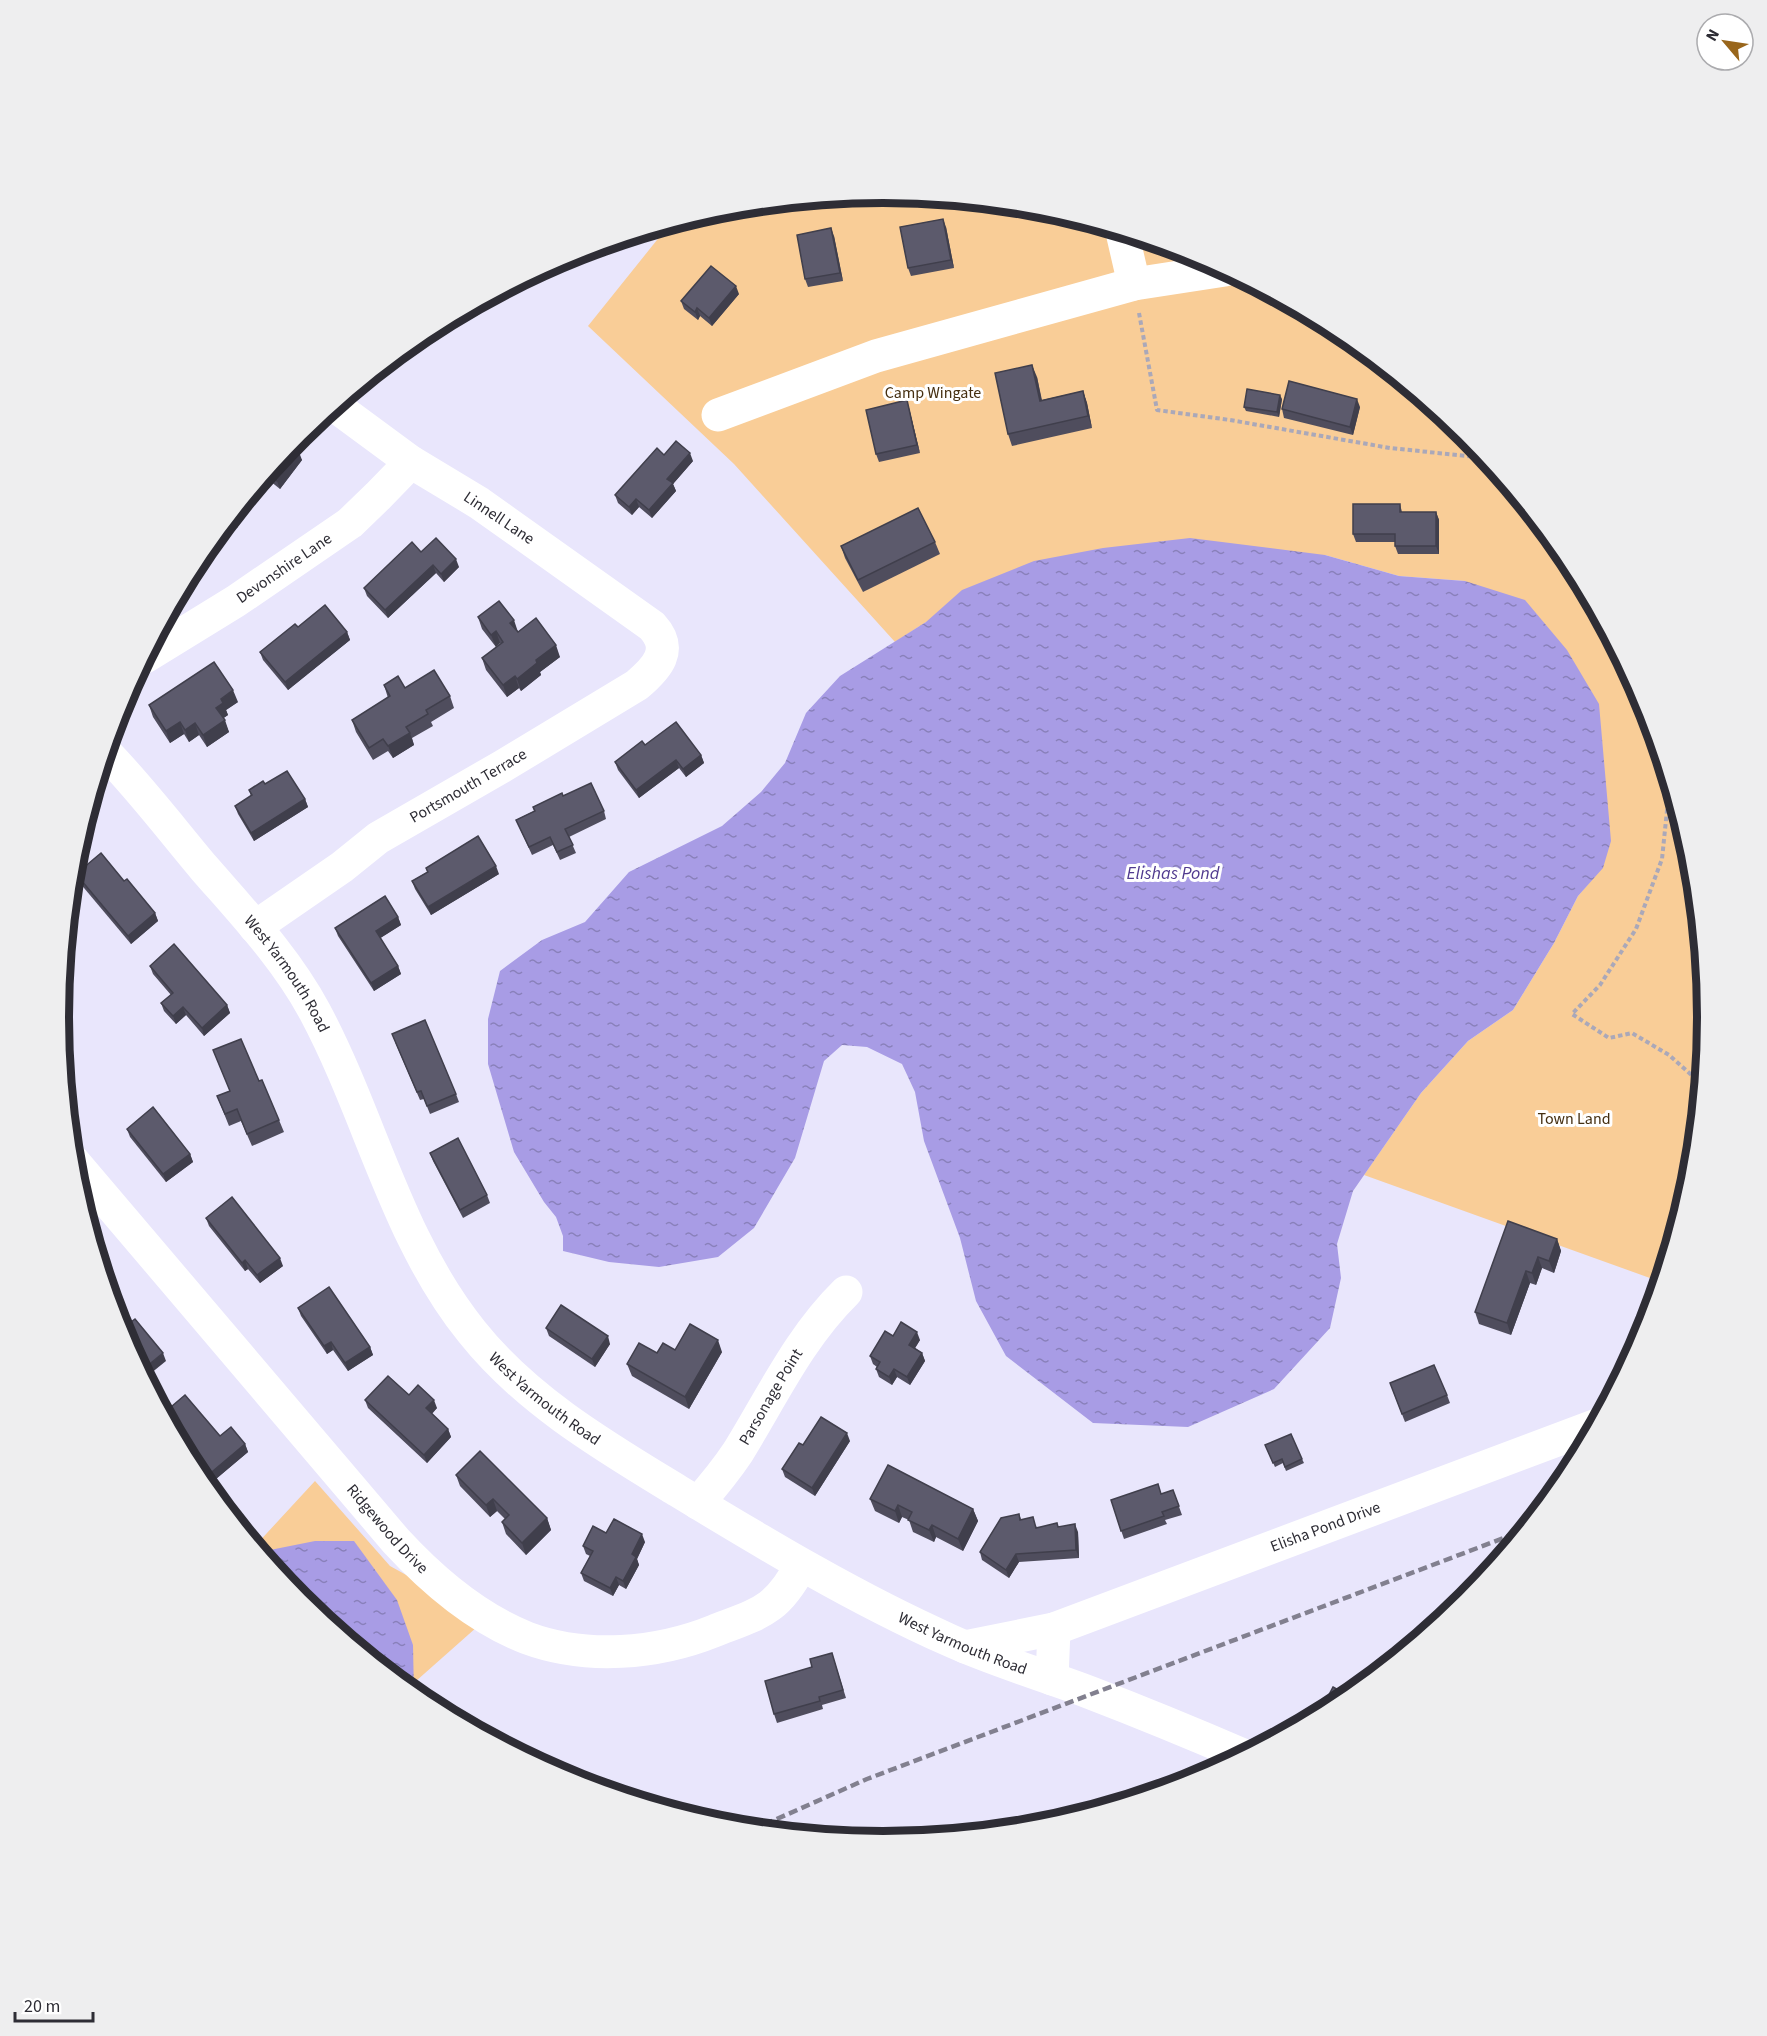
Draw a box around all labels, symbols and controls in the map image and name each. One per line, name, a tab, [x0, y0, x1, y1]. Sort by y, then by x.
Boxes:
north arrow	[1695, 12, 1755, 72]
text: N	[1701, 25, 1725, 45]
park label: Camp Wingate	[885, 382, 981, 404]
street label: Linnell Lane	[459, 486, 539, 550]
street label: Devonshire Lane	[232, 528, 336, 609]
street label: Portsmouth Terrace	[405, 743, 531, 829]
water label: Elishas Pond	[1127, 861, 1220, 886]
street label: West Yarmouth Road	[239, 910, 335, 1036]
park label: Town Land	[1537, 1108, 1611, 1130]
street label: Parsonage Point	[734, 1344, 808, 1449]
street label: West Yarmouth Road	[484, 1347, 605, 1451]
street label: Ridgewood Drive	[341, 1479, 433, 1579]
street label: Elisha Pond Drive	[1267, 1496, 1384, 1558]
street label: West Yarmouth Road	[894, 1607, 1030, 1680]
scale bar	[15, 1985, 93, 2023]
text: 20 m	[24, 1994, 60, 2019]

